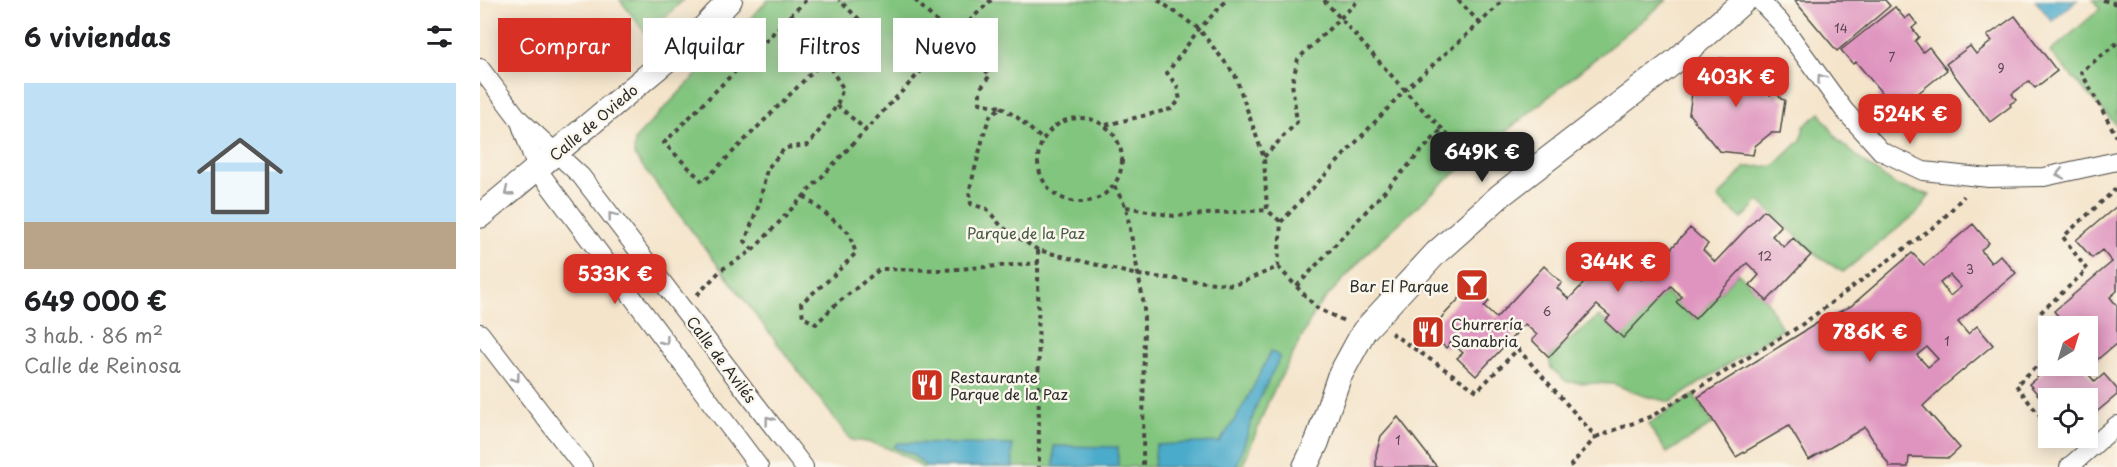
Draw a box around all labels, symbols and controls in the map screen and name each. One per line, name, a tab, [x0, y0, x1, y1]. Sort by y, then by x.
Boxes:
text: 6 viviendas	[24, 17, 171, 56]
chip: Comprar	[498, 18, 631, 72]
chip: Alquilar	[643, 18, 766, 72]
chip: Filtros	[778, 18, 881, 72]
chip: Nuevo	[893, 18, 998, 72]
house number: 14	[1834, 19, 1848, 37]
icon: filters	[423, 20, 456, 53]
house number: 7	[1889, 48, 1896, 66]
pin: 403K €	[1687, 57, 1785, 108]
house number: 9	[1997, 59, 2005, 77]
text: 403K €	[1697, 61, 1775, 91]
one-way arrow	[1817, 73, 1828, 84]
street label: Calle de Oviedo	[544, 78, 642, 166]
pin: 524K €	[1861, 94, 1959, 145]
text: 524K €	[1872, 98, 1948, 128]
icon: home	[186, 122, 294, 230]
pin: 649K €	[1433, 132, 1531, 183]
text: 649K €	[1444, 136, 1520, 166]
one-way arrow	[2055, 167, 2065, 180]
one-way arrow	[504, 185, 515, 196]
one-way arrow	[608, 211, 619, 222]
park label: Parque de la Paz	[967, 221, 1085, 244]
pin: 344K €	[1569, 242, 1667, 293]
text: 344K €	[1580, 246, 1656, 276]
house number: 12	[1758, 247, 1772, 265]
pin: 533K €	[566, 254, 664, 305]
text: 533K €	[578, 258, 653, 288]
house number: 3	[1966, 260, 1974, 278]
bar icon: Bar El Parque	[1454, 267, 1490, 303]
place label: Bar El Parque	[1349, 274, 1449, 297]
text: 649 000 €	[24, 281, 167, 320]
house number: 6	[1543, 302, 1551, 320]
street label: Calle de Avilés	[682, 311, 763, 408]
place label: Churrería Sanabria	[1451, 312, 1523, 352]
pin: 786K €	[1821, 312, 1919, 363]
restaurant icon: Churrería Sanabria	[1410, 314, 1446, 350]
text: 786K €	[1832, 316, 1908, 346]
north arrow	[2038, 316, 2098, 376]
map controls	[2038, 316, 2098, 448]
text: 3 hab. · 86 m²	[24, 320, 163, 350]
house number: 1	[1944, 332, 1950, 350]
one-way arrow	[657, 334, 668, 345]
text: Calle de Reinosa	[24, 350, 181, 380]
place label: Restaurante Parque de la Paz	[950, 365, 1068, 405]
restaurant icon: Restaurante Parque de la Paz	[909, 367, 945, 403]
one-way arrow	[509, 372, 520, 383]
button: locate	[2038, 388, 2098, 448]
one-way arrow	[765, 416, 776, 427]
house number: 1	[1395, 431, 1401, 449]

